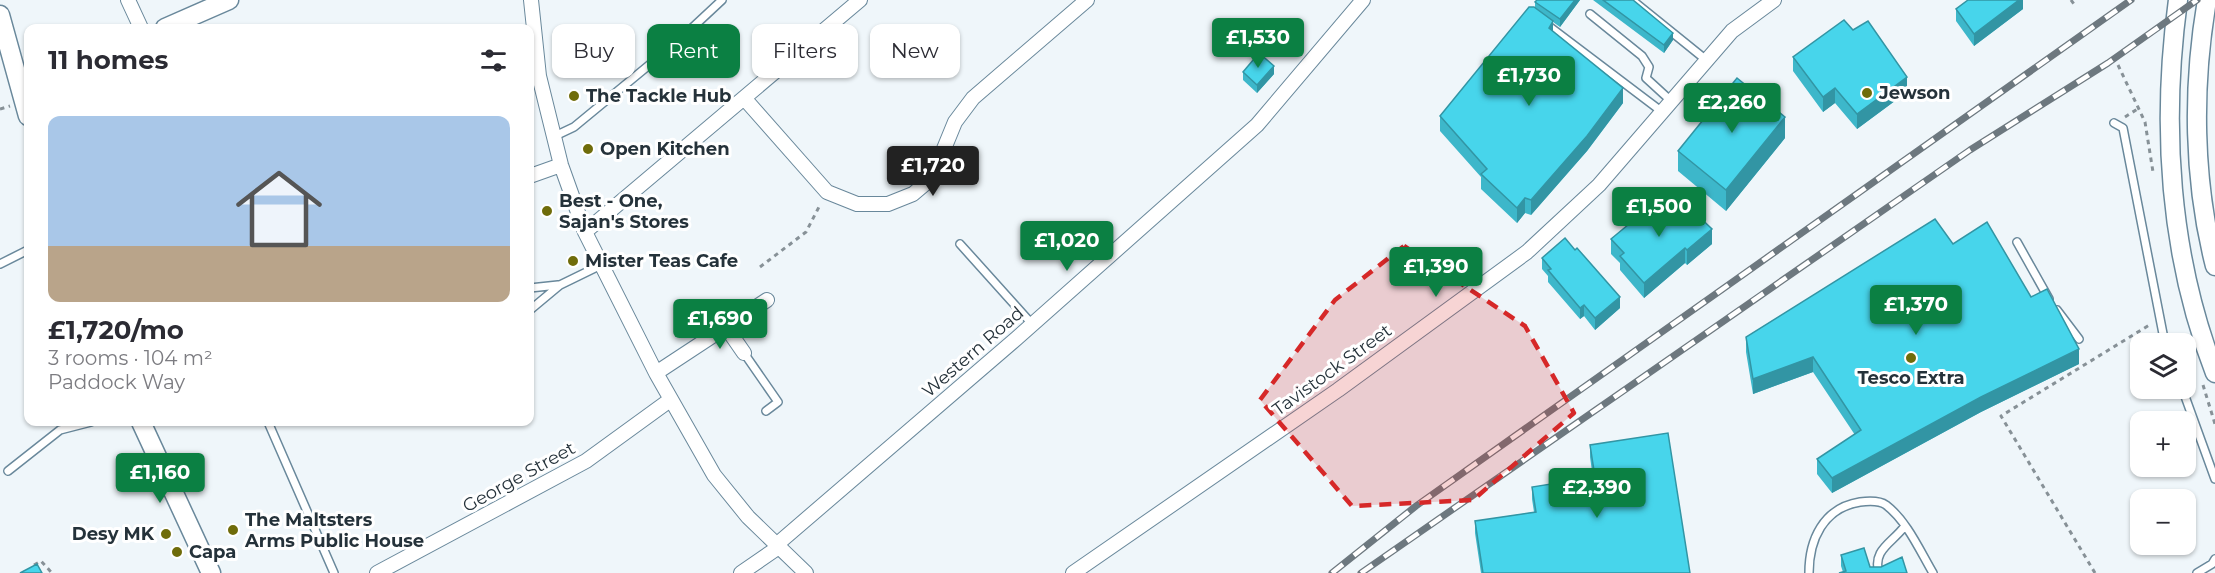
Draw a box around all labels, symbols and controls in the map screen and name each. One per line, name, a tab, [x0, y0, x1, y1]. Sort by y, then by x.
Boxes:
pin: £1,530	[1209, 18, 1307, 69]
chip: Buy	[552, 24, 635, 78]
chip: Rent	[647, 24, 740, 78]
chip: Filters	[752, 24, 858, 78]
chip: New	[870, 24, 960, 78]
text: £1,530	[1226, 25, 1290, 49]
text: 11 homes	[48, 44, 168, 76]
icon: filters	[477, 44, 510, 77]
pin: £1,730	[1480, 56, 1578, 107]
text: £1,730	[1497, 63, 1561, 87]
place label: Jewson	[1878, 82, 1950, 104]
pin: £2,260	[1683, 83, 1781, 134]
place label: The Tackle Hub	[586, 85, 731, 107]
marker: Jewson	[1860, 86, 1874, 100]
marker: The Tackle Hub	[567, 89, 581, 103]
text: £2,260	[1698, 90, 1766, 114]
place label: Open Kitchen	[600, 138, 730, 160]
marker: Open Kitchen	[581, 142, 595, 156]
pin: £1,720	[884, 146, 982, 197]
text: £1,720	[901, 153, 965, 177]
icon: home	[225, 155, 333, 263]
pin: £1,500	[1610, 187, 1708, 238]
place label: Best - One, Sajan's Stores	[559, 190, 689, 233]
text: £1,500	[1626, 194, 1692, 218]
marker: Best - One, Sajan's Stores	[540, 204, 554, 218]
pin: £1,020	[1018, 221, 1116, 272]
text: £1,020	[1034, 228, 1100, 252]
pin: £1,390	[1387, 247, 1485, 298]
place label: Mister Teas Cafe	[585, 250, 738, 272]
marker: Mister Teas Cafe	[566, 254, 580, 268]
text: £1,390	[1403, 254, 1469, 278]
pin: £1,370	[1867, 285, 1965, 336]
text: £1,370	[1884, 292, 1948, 316]
pin: £1,690	[671, 299, 769, 350]
street label: Western Road	[918, 302, 1028, 402]
text: £1,690	[687, 306, 753, 330]
text: £1,720/mo	[48, 314, 184, 346]
street label: Tavistock Street	[1268, 319, 1396, 421]
map controls	[2130, 333, 2196, 555]
button: layers	[2130, 333, 2196, 399]
text: 3 rooms · 104 m²	[48, 346, 213, 370]
marker: Tesco Extra	[1904, 351, 1918, 365]
place label: Tesco Extra	[1857, 367, 1965, 389]
text: Paddock Way	[48, 370, 185, 394]
button: +	[2130, 411, 2196, 477]
street label: George Street	[459, 437, 579, 517]
pin: £1,160	[111, 453, 209, 504]
text: £1,160	[130, 460, 190, 484]
pin: £2,390	[1548, 468, 1646, 519]
text: £2,390	[1563, 475, 1631, 499]
button: −	[2130, 489, 2196, 555]
place label: The Maltsters Arms Public House	[244, 509, 424, 552]
place label: Desy MK	[72, 523, 155, 545]
marker: The Maltsters Arms Public House	[226, 523, 240, 537]
marker: Desy MK	[159, 527, 173, 541]
place label: Capa	[189, 541, 236, 563]
marker: Capa	[170, 545, 184, 559]

